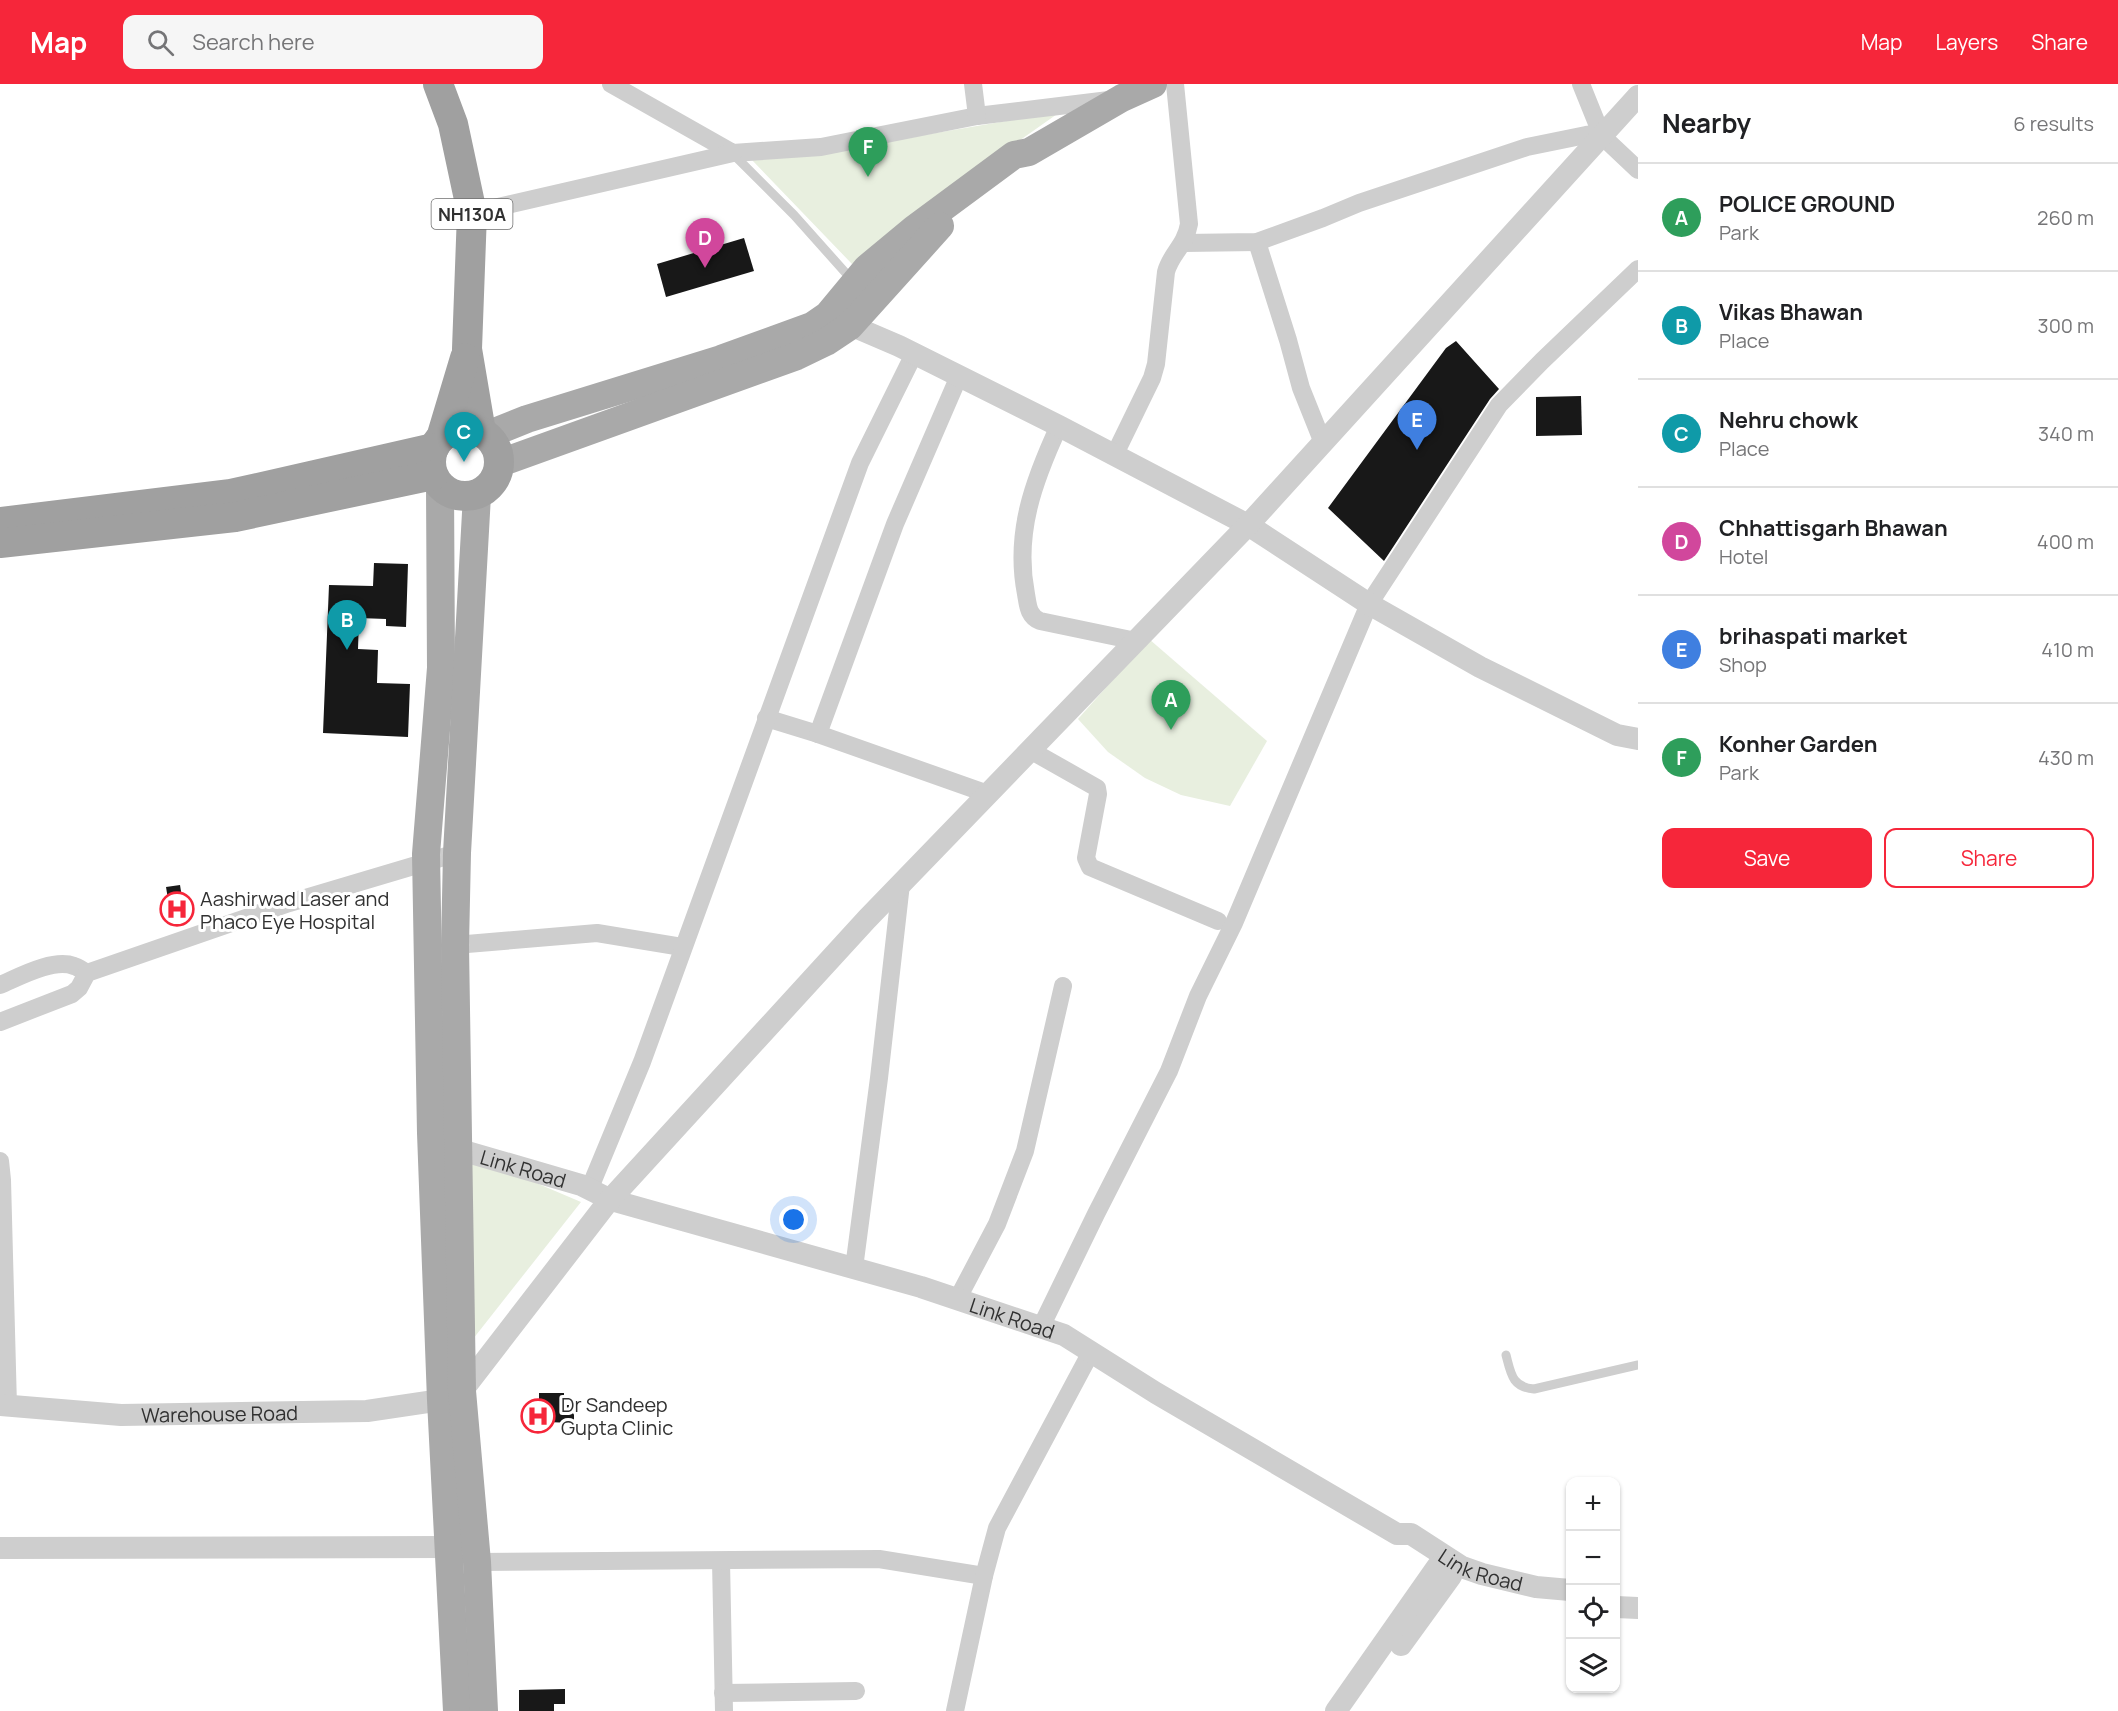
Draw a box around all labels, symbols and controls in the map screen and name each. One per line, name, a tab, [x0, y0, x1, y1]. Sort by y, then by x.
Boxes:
search box	[123, 15, 543, 69]
text: Map	[30, 23, 87, 61]
icon: search	[144, 26, 177, 59]
text: Search here	[192, 27, 315, 57]
text: Map	[1861, 28, 1902, 56]
text: Layers	[1935, 28, 1998, 56]
text: Share	[2031, 28, 2088, 56]
text: Nearby	[1662, 105, 1751, 141]
text: 6 results	[2013, 110, 2094, 137]
pin: F	[848, 128, 888, 177]
text: POLICE GROUND	[1719, 189, 1895, 219]
road number: NH130A	[432, 199, 512, 229]
text: A	[1675, 204, 1688, 231]
text: 260 m	[2037, 204, 2094, 231]
pin: D	[686, 218, 724, 268]
text: Park	[1719, 219, 1759, 246]
text: Vikas Bhawan	[1719, 297, 1863, 327]
text: B	[1675, 312, 1688, 339]
text: 300 m	[2038, 312, 2094, 339]
text: Place	[1719, 327, 1769, 354]
pin: E	[1398, 400, 1436, 450]
text: Nehru chowk	[1719, 405, 1858, 435]
pin: C	[444, 412, 484, 462]
text: C	[1674, 420, 1689, 447]
text: 340 m	[2038, 420, 2094, 447]
text: Place	[1719, 435, 1769, 462]
text: Chhattisgarh Bhawan	[1719, 513, 1948, 543]
text: D	[1674, 528, 1689, 555]
text: 400 m	[2037, 528, 2094, 555]
text: Hotel	[1719, 543, 1769, 570]
pin: B	[328, 600, 366, 650]
text: brihaspati market	[1719, 621, 1908, 651]
text: E	[1676, 636, 1687, 663]
text: 410 m	[2041, 636, 2094, 663]
text: Shop	[1719, 651, 1767, 678]
pin: A	[1152, 680, 1190, 730]
text: Konher Garden	[1719, 729, 1877, 759]
text: F	[1676, 744, 1687, 771]
text: 430 m	[2038, 744, 2094, 771]
text: Park	[1719, 759, 1759, 786]
button: Save	[1662, 828, 1872, 888]
button: Share	[1884, 828, 2094, 888]
place label: Aashirwad Laser and Phaco Eye Hospital	[200, 885, 389, 935]
hospital icon: Aashirwad Laser and Phaco Eye Hospital	[159, 891, 195, 927]
street label: Link Road	[477, 1143, 569, 1193]
your location	[779, 1205, 808, 1234]
street label: Link Road	[966, 1291, 1058, 1344]
place label: Dr Sandeep Gupta Clinic	[561, 1391, 673, 1441]
hospital icon: Dr Sandeep Gupta Clinic	[520, 1398, 556, 1434]
street label: Warehouse Road	[141, 1399, 298, 1428]
map controls	[1566, 1477, 1620, 1693]
button: +	[1566, 1477, 1620, 1531]
button: −	[1566, 1531, 1620, 1585]
street label: Link Road	[1433, 1542, 1526, 1597]
button: locate	[1566, 1585, 1620, 1639]
button: layers	[1566, 1639, 1620, 1693]

